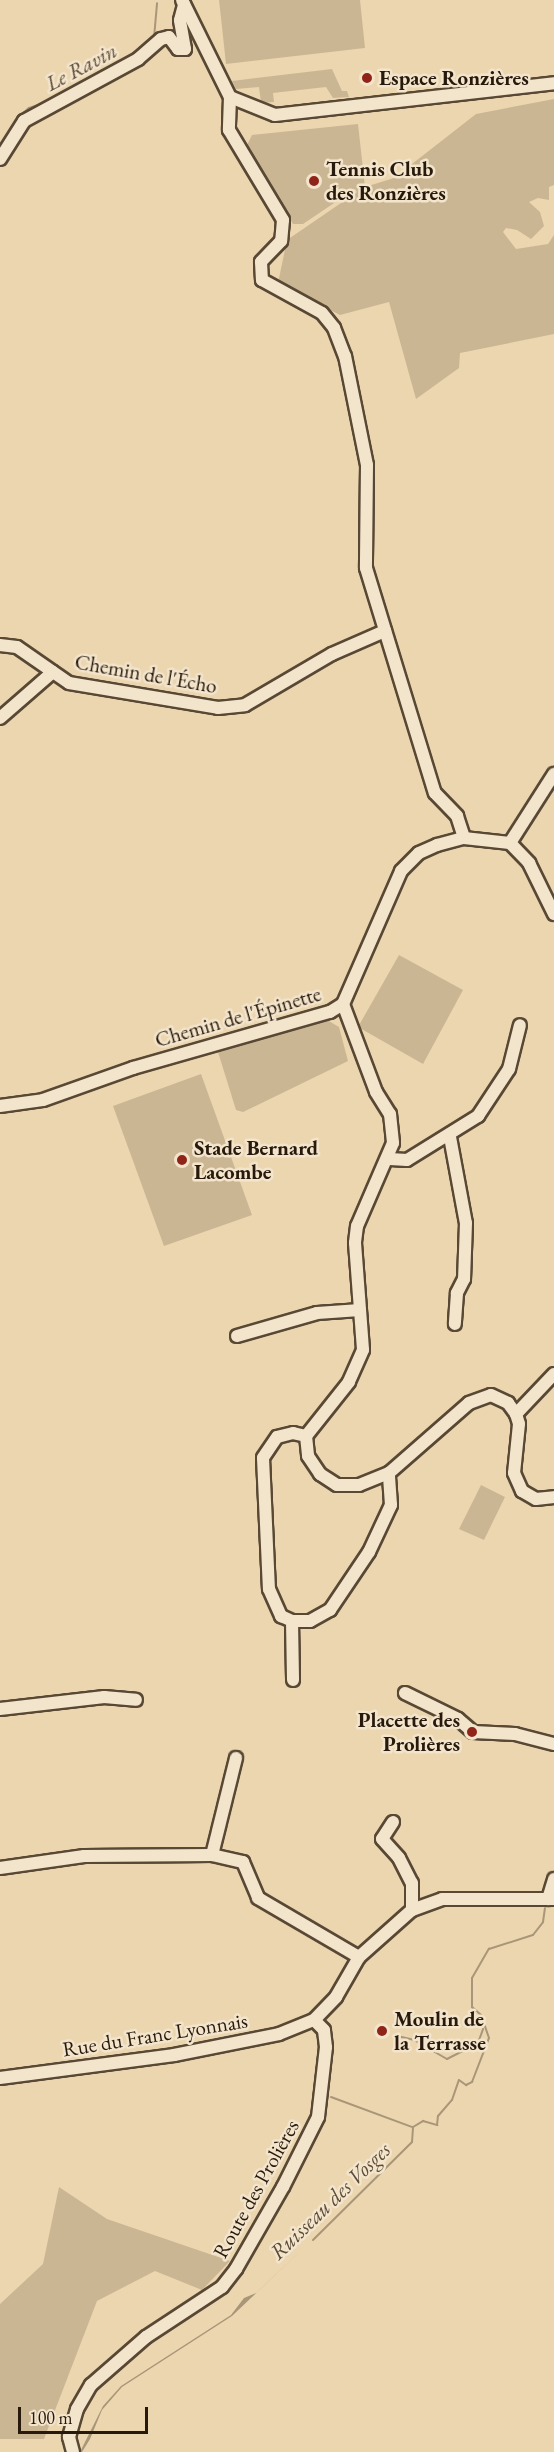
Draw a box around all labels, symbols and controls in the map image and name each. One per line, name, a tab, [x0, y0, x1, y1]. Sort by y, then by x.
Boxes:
water label: Le Ravin	[41, 37, 121, 97]
place label: Espace Ronzières	[379, 65, 529, 91]
marker: Espace Ronzières	[360, 71, 374, 85]
place label: Tennis Club des Ronzières	[326, 156, 446, 206]
marker: Tennis Club des Ronzières	[307, 174, 321, 188]
street label: Chemin de l'Écho	[73, 649, 219, 699]
street label: Chemin de l'Épinette	[152, 981, 324, 1053]
place label: Stade Bernard Lacombe	[194, 1135, 318, 1185]
marker: Stade Bernard Lacombe	[175, 1153, 189, 1167]
place label: Placette des Prolières	[358, 1707, 460, 1757]
marker: Placette des Prolières	[465, 1725, 479, 1739]
place label: Moulin de la Terrasse	[394, 2006, 486, 2056]
street label: Rue du Franc Lyonnais	[61, 2008, 249, 2062]
marker: Moulin de la Terrasse	[375, 2024, 389, 2038]
street label: Route des Prolières	[208, 2115, 304, 2263]
water label: Ruisseau des Vosges	[264, 2137, 396, 2265]
scale bar	[21, 2395, 152, 2433]
text: 100 m	[29, 2406, 73, 2429]

